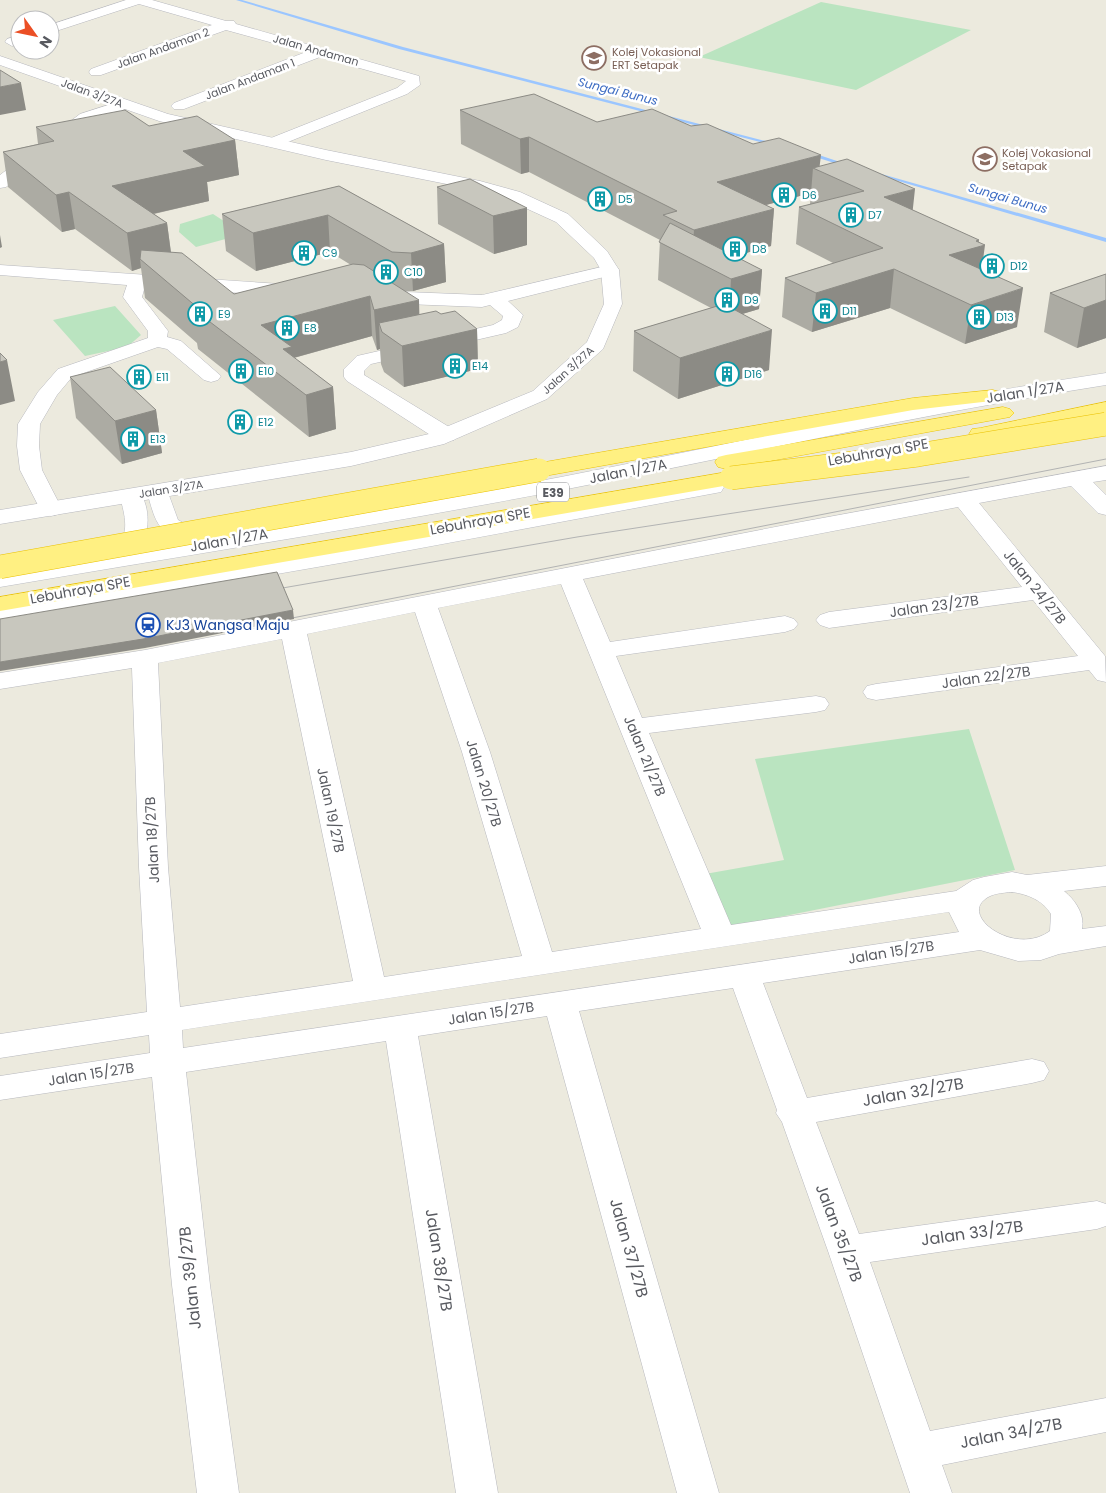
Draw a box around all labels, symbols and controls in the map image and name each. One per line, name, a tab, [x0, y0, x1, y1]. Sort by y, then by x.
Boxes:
north arrow	[10, 10, 60, 60]
street label: Jalan Andaman 2	[114, 24, 212, 72]
street label: Jalan Andaman	[271, 30, 361, 70]
text: N	[35, 32, 57, 52]
place label: Kolej Vokasional ERT Setapak	[612, 44, 701, 73]
school or university icon: Kolej Vokasional ERT Setapak	[581, 45, 607, 71]
street label: Jalan Andaman 1	[203, 55, 297, 103]
water label: Sungai Bunus	[576, 73, 660, 109]
street label: Jalan 3/27A	[59, 74, 126, 112]
place label: Kolej Vokasional Setapak	[1002, 145, 1091, 174]
school or university icon: Kolej Vokasional Setapak	[972, 146, 998, 172]
water label: Sungai Bunus	[966, 179, 1050, 217]
building icon: D6	[771, 182, 797, 208]
building icon: D5	[587, 186, 613, 212]
place label: D6	[802, 187, 817, 203]
place label: D5	[618, 191, 633, 207]
building icon: D7	[838, 202, 864, 228]
place label: D7	[868, 207, 882, 223]
building icon: D8	[722, 236, 748, 262]
building icon: C9	[291, 240, 317, 266]
place label: D8	[752, 241, 767, 257]
place label: C9	[322, 245, 337, 261]
building icon: D12	[979, 253, 1005, 279]
place label: D12	[1010, 258, 1028, 274]
building icon: C10	[373, 259, 399, 285]
place label: C10	[404, 264, 423, 280]
building icon: D9	[714, 287, 740, 313]
place label: D9	[744, 292, 759, 308]
building icon: D11	[812, 298, 838, 324]
building icon: E9	[187, 301, 213, 327]
place label: D11	[842, 303, 857, 319]
building icon: D13	[966, 304, 992, 330]
place label: E9	[218, 306, 231, 322]
place label: D13	[996, 309, 1014, 325]
building icon: E8	[274, 315, 300, 341]
place label: E8	[304, 320, 317, 336]
street label: Jalan 3/27A	[539, 342, 598, 398]
building icon: E14	[442, 353, 468, 379]
building icon: E10	[228, 358, 254, 384]
place label: E14	[472, 358, 488, 374]
building icon: D16	[714, 361, 740, 387]
place label: E10	[258, 363, 274, 379]
building icon: E11	[126, 364, 152, 390]
place label: D16	[744, 366, 762, 382]
place label: E11	[156, 369, 169, 385]
street label: Jalan 1/27A	[985, 376, 1065, 408]
building icon: E12	[227, 409, 253, 435]
place label: E12	[258, 414, 274, 430]
building icon: E13	[120, 426, 146, 452]
place label: E13	[150, 431, 166, 447]
street label: Lebuhraya SPE	[826, 433, 930, 471]
street label: Jalan 1/27A	[587, 454, 669, 488]
street label: Jalan 3/27A	[138, 476, 205, 502]
road number: E39	[537, 482, 569, 502]
street label: Lebuhraya SPE	[428, 502, 532, 540]
street label: Jalan 1/27A	[188, 523, 270, 557]
street label: Jalan 24/27B	[999, 546, 1071, 628]
street label: Lebuhraya SPE	[28, 571, 132, 609]
street label: Jalan 23/27B	[888, 590, 980, 622]
station icon: KJ3 Wangsa Maju	[135, 612, 161, 638]
place label: KJ3 Wangsa Maju	[166, 615, 290, 635]
street label: Jalan 22/27B	[940, 661, 1032, 693]
street label: Jalan 21/27B	[619, 713, 671, 799]
street label: Jalan 20/27B	[461, 737, 507, 829]
street label: Jalan 19/27B	[312, 766, 350, 854]
street label: Jalan 18/27B	[140, 796, 164, 884]
street label: Jalan 15/27B	[847, 935, 935, 969]
street label: Jalan 15/27B	[447, 996, 535, 1030]
street label: Jalan 15/27B	[47, 1057, 135, 1091]
street label: Jalan 32/27B	[861, 1072, 966, 1112]
street label: Jalan 35/27B	[810, 1181, 868, 1286]
street label: Jalan 37/27B	[604, 1196, 654, 1300]
street label: Jalan 38/27B	[420, 1207, 458, 1313]
street label: Jalan 33/27B	[920, 1214, 1025, 1252]
street label: Jalan 39/27B	[173, 1225, 207, 1331]
street label: Jalan 34/27B	[958, 1412, 1064, 1454]

